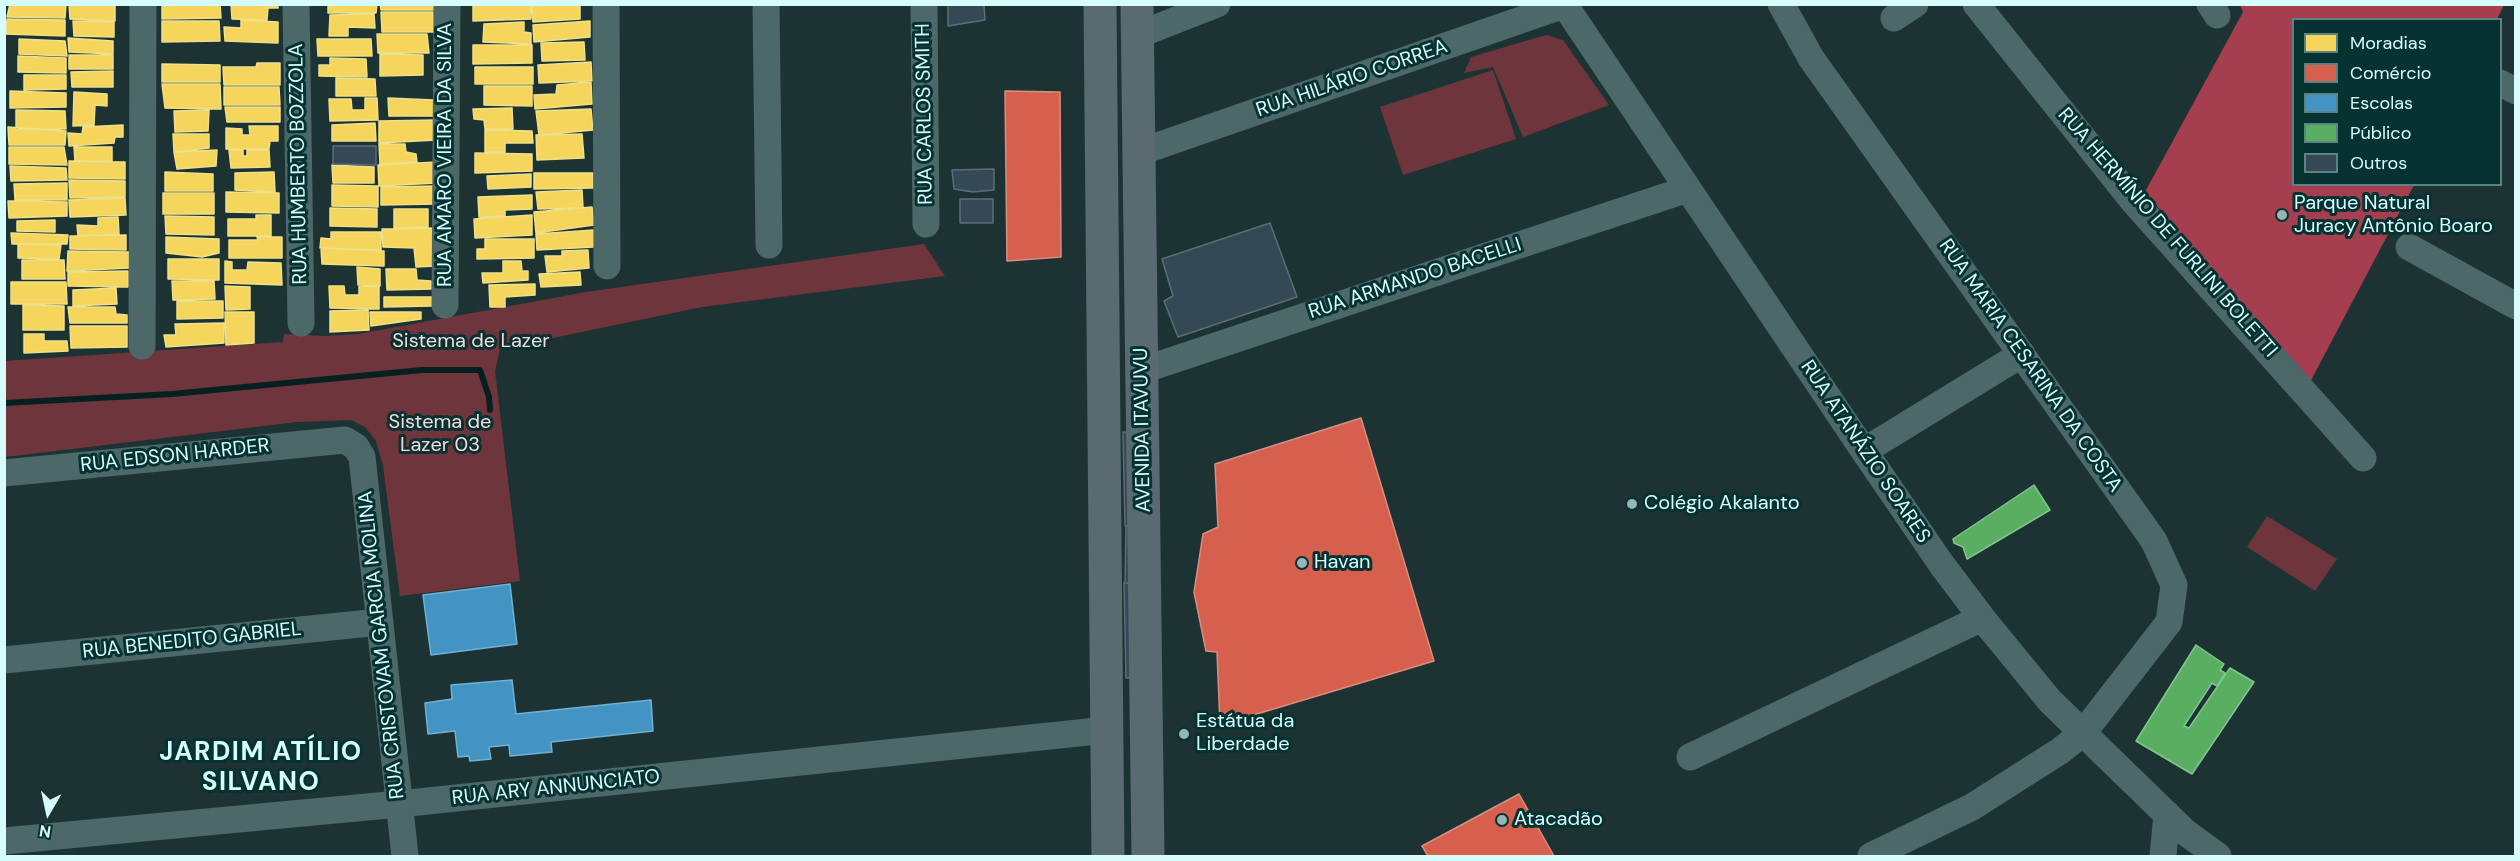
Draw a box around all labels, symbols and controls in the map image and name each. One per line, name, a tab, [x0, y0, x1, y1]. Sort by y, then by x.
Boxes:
legend	[2292, 18, 2502, 186]
street label: RUA AMARO VIEIRA DA SILVA	[434, 23, 458, 287]
street label: RUA CARLOS SMITH	[911, 23, 939, 205]
text: Moradias	[2350, 31, 2427, 55]
street label: RUA HILÁRIO CORREA	[1253, 35, 1451, 123]
street label: RUA HUMBERTO BOZZOLA	[285, 43, 313, 285]
text: Comércio	[2350, 61, 2431, 85]
text: Escolas	[2350, 91, 2413, 115]
street label: RUA HERMÍNIO DE FURLINI BOLETTI	[2052, 104, 2282, 362]
text: Público	[2350, 121, 2411, 145]
text: Outros	[2350, 151, 2407, 175]
place label: Parque Natural Juracy Antônio Boaro	[2294, 192, 2493, 239]
marker: Parque Natural Juracy Antônio Boaro	[2275, 208, 2289, 222]
street label: RUA ARMANDO BACELLI	[1306, 233, 1524, 325]
street label: RUA MARIA CESARINA DA COSTA	[1933, 235, 2127, 497]
park label: Sistema de Lazer	[392, 330, 550, 354]
street label: AVENIDA ITAVUVU	[1130, 348, 1156, 512]
street label: RUA ATANÁZIO SOARES	[1795, 356, 1935, 548]
park label: Sistema de Lazer 03	[389, 411, 491, 458]
street label: RUA EDSON HARDER	[79, 434, 271, 478]
street label: RUA CRISTOVAM GARCIA MOLINA	[354, 490, 410, 800]
place label: Colégio Akalanto	[1644, 492, 1799, 516]
marker: Colégio Akalanto	[1625, 497, 1639, 511]
place label: Havan	[1314, 551, 1371, 575]
marker: Havan	[1295, 556, 1309, 570]
street label: RUA BENEDITO GABRIEL	[81, 618, 303, 664]
place label: Estátua da Liberdade	[1196, 710, 1294, 757]
marker: Estátua da Liberdade	[1177, 727, 1191, 741]
district label: JARDIM ATÍLIO SILVANO	[159, 737, 363, 798]
street label: RUA ARY ANNUNCIATO	[451, 765, 661, 811]
north arrow	[18, 783, 78, 843]
place label: Atacadão	[1514, 808, 1603, 832]
marker: Atacadão	[1495, 813, 1509, 827]
text: N	[38, 820, 53, 843]

